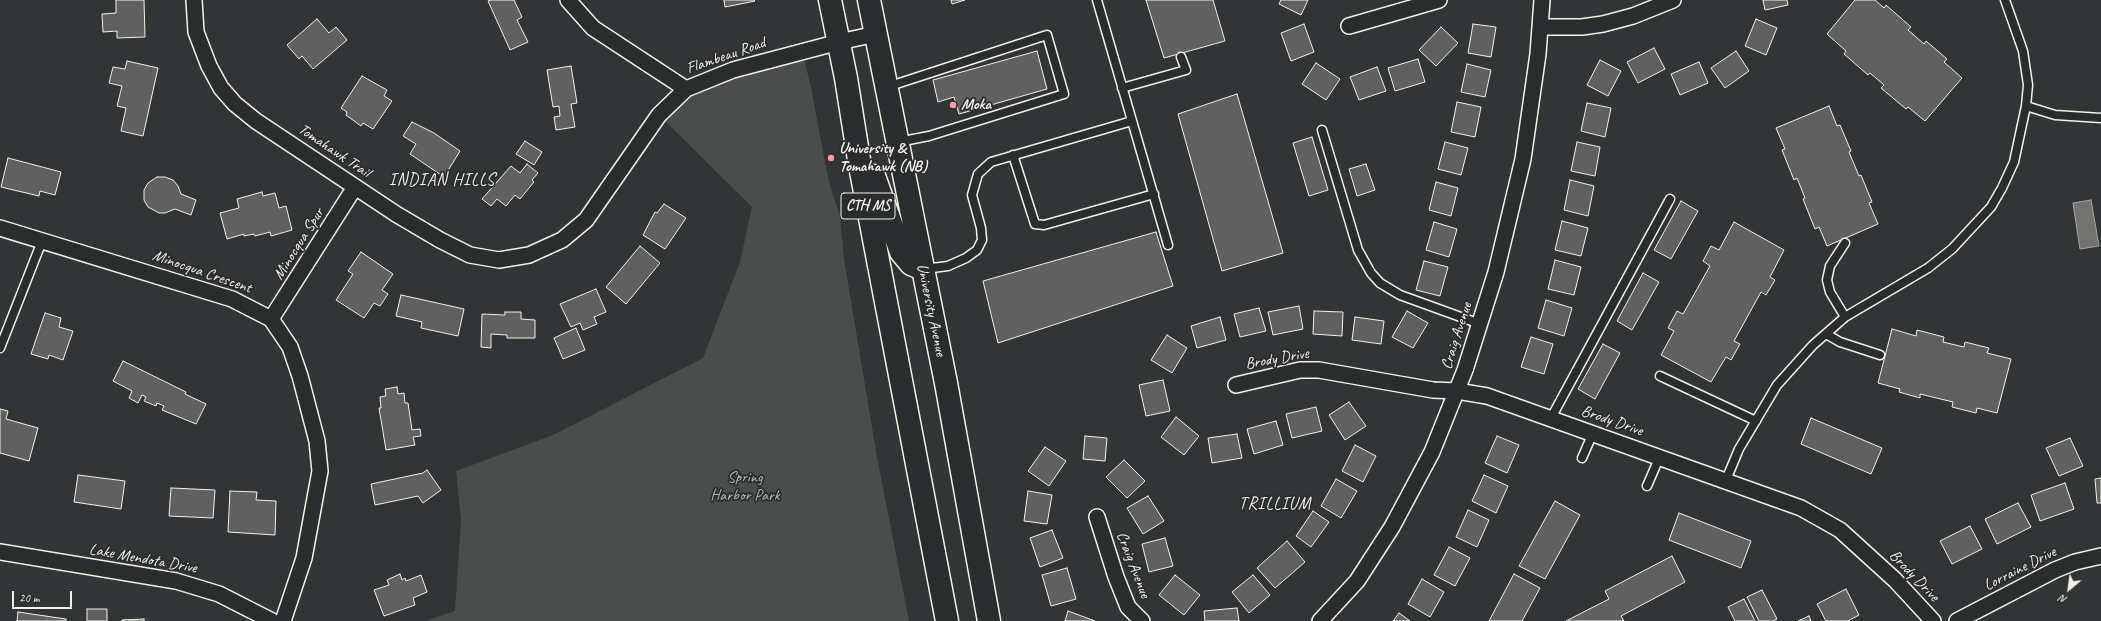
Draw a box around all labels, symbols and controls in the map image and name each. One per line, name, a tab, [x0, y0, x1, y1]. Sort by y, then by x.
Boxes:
street label: Flambeau Road	[684, 34, 768, 78]
place label: Moka	[961, 95, 991, 115]
marker: Moka	[948, 100, 958, 110]
street label: Tomahawk Trail	[294, 120, 374, 182]
place label: University & Tomahawk (NB)	[839, 139, 927, 177]
marker: University & Tomahawk (NB)	[826, 153, 836, 163]
district label: INDIAN HILLS	[389, 171, 495, 191]
road number: CTH MS	[841, 193, 895, 219]
street label: Minocqua Spur	[269, 204, 329, 284]
street label: Minocqua Crescent	[150, 246, 254, 298]
street label: University Avenue	[912, 262, 950, 358]
street label: Craig Avenue	[1437, 300, 1477, 372]
street label: Brody Drive	[1244, 344, 1310, 374]
street label: Brody Drive	[1579, 401, 1645, 441]
park label: Spring Harbor Park	[710, 468, 780, 506]
district label: TRILLIUM	[1239, 495, 1311, 515]
street label: Craig Avenue	[1112, 529, 1154, 601]
street label: Lake Mendota Drive	[88, 540, 198, 578]
street label: Lorraine Drive	[1981, 543, 2059, 595]
street label: Brody Drive	[1885, 546, 1943, 606]
north arrow	[2049, 569, 2089, 609]
scale bar	[14, 583, 74, 609]
text: 20 m	[19, 590, 39, 606]
text: N	[2057, 592, 2070, 607]

